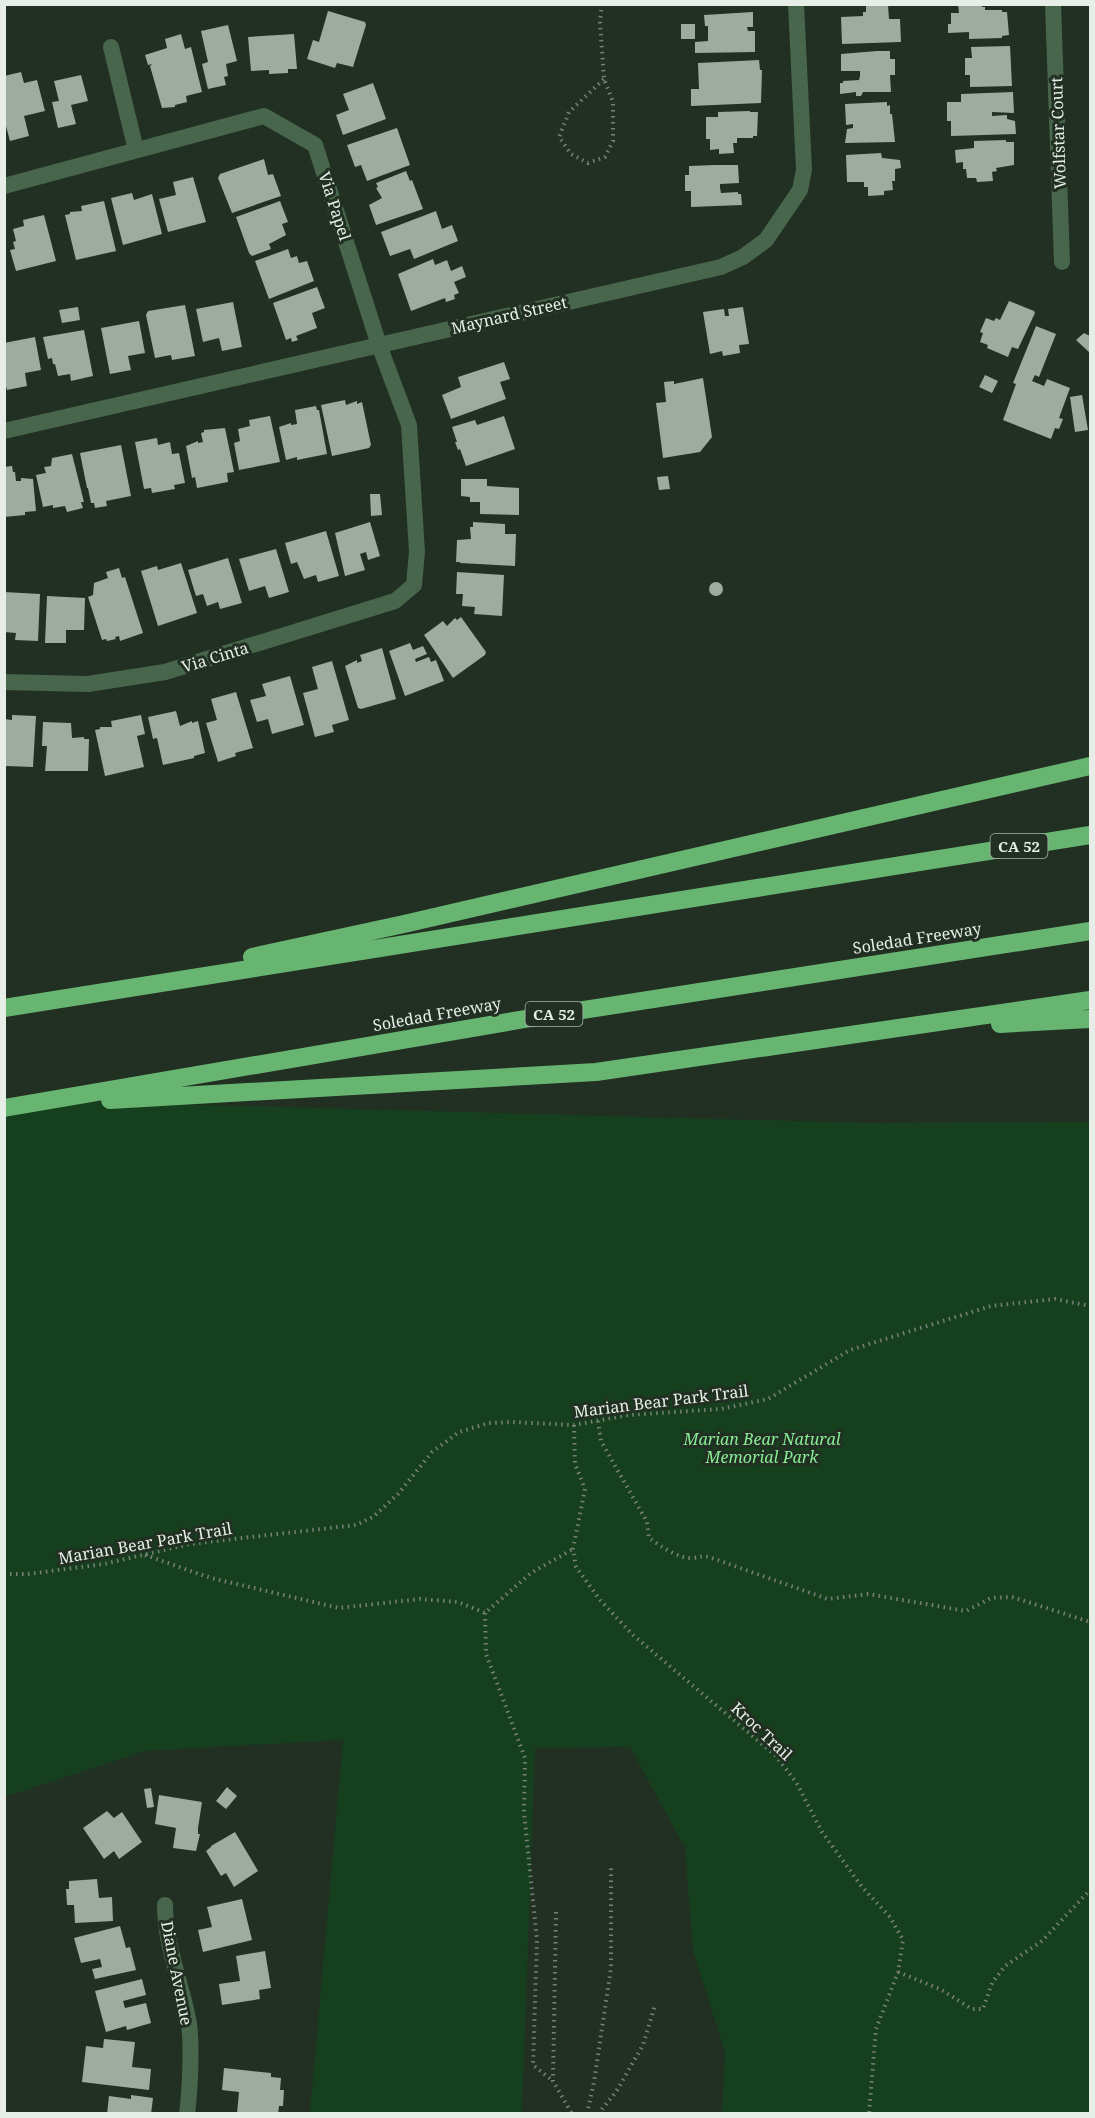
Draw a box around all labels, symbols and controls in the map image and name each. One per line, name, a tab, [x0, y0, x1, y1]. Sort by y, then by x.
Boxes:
street label: Wolfstar Court	[1045, 76, 1071, 189]
street label: Via Papel	[314, 169, 356, 243]
street label: Maynard Street	[449, 291, 569, 339]
street label: Via Cinta	[179, 636, 251, 678]
road number: CA 52	[990, 834, 1048, 858]
street label: Soledad Freeway	[851, 917, 984, 959]
street label: Soledad Freeway	[371, 992, 504, 1036]
road number: CA 52	[526, 1002, 582, 1026]
street label: Marian Bear Park Trail	[572, 1379, 750, 1423]
park label: Marian Bear Natural Memorial Park	[682, 1428, 841, 1468]
street label: Marian Bear Park Trail	[57, 1517, 233, 1569]
street label: Kroc Trail	[727, 1697, 797, 1765]
street label: Diane Avenue	[156, 1919, 198, 2027]

